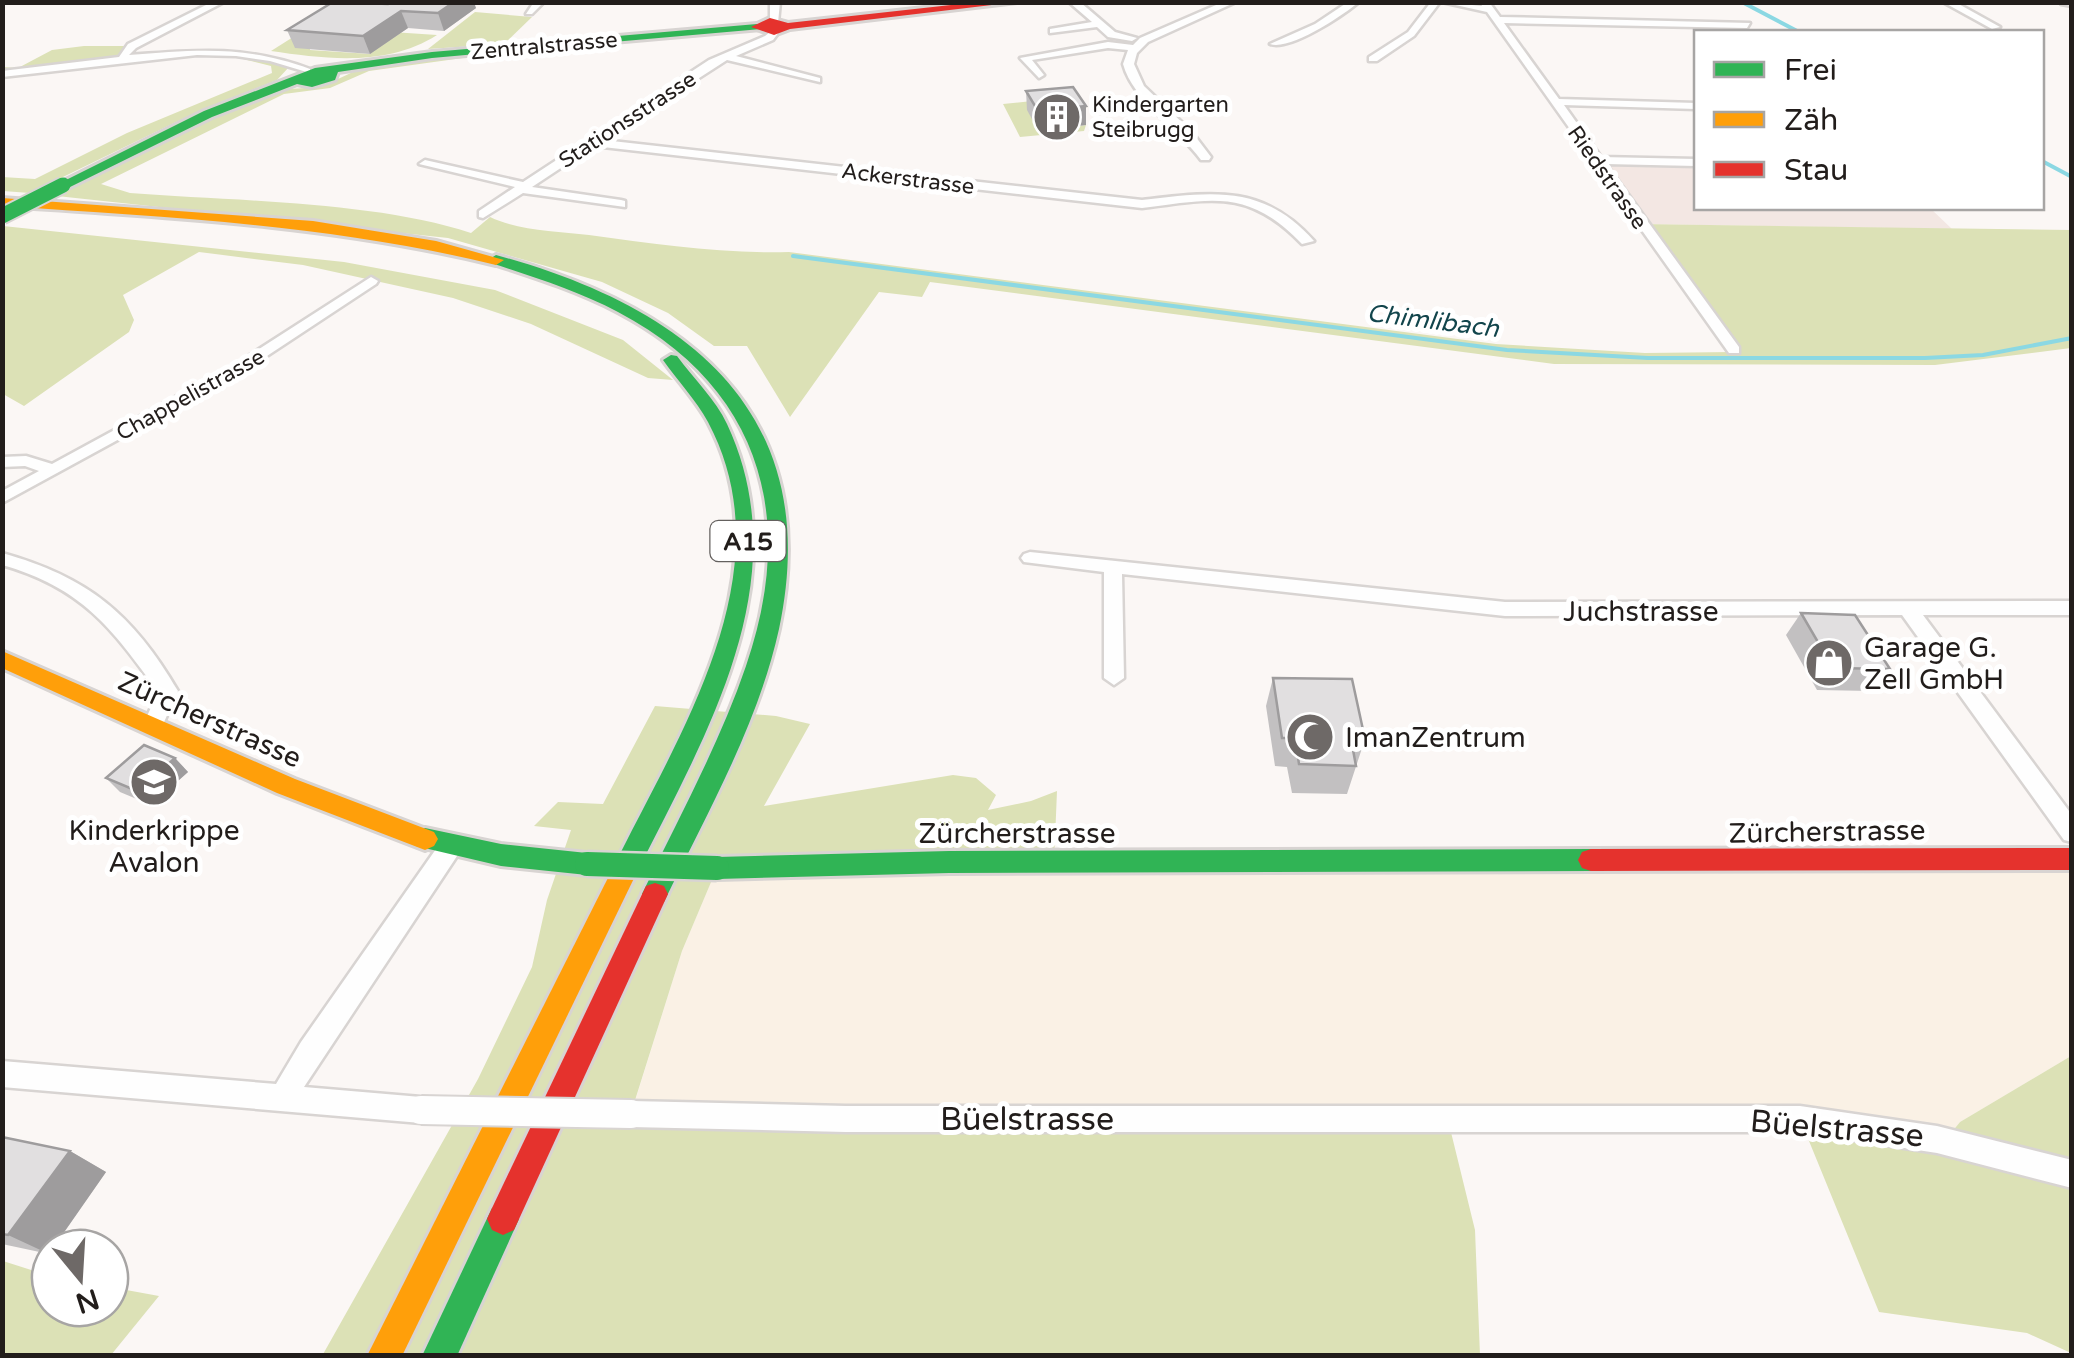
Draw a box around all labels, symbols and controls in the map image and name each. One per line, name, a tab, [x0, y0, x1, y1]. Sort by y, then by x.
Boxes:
street label: Zentralstrasse	[469, 27, 619, 65]
legend	[1694, 30, 2044, 210]
text: Frei	[1784, 52, 1837, 89]
street label: Stationsstrasse	[554, 66, 701, 174]
building icon: Kindergarten Steibrugg	[1031, 91, 1083, 143]
place label: Kindergarten Steibrugg	[1092, 92, 1229, 143]
text: Zäh	[1784, 102, 1838, 139]
street label: Riedstrasse	[1562, 121, 1652, 234]
text: Stau	[1784, 152, 1848, 189]
street label: Ackerstrasse	[840, 158, 976, 200]
water label: Chimlibach	[1365, 298, 1501, 344]
street label: Chappelistrasse	[112, 343, 269, 446]
road number: A15	[710, 521, 786, 561]
street label: Juchstrasse	[1563, 595, 1719, 629]
place label: Garage G. Zell GmbH	[1864, 631, 2004, 697]
shop icon: Garage G. Zell GmbH	[1803, 637, 1855, 689]
street label: Zürcherstrasse	[113, 664, 306, 776]
mosque icon: ImanZentrum	[1284, 711, 1336, 763]
place label: ImanZentrum	[1345, 721, 1526, 755]
school or university icon: Kinderkrippe Avalon	[128, 756, 180, 808]
street label: Zürcherstrasse	[1728, 813, 1926, 851]
place label: Kinderkrippe Avalon	[68, 814, 240, 880]
street label: Zürcherstrasse	[919, 817, 1115, 851]
street label: Büelstrasse	[940, 1101, 1114, 1139]
street label: Büelstrasse	[1749, 1102, 1925, 1156]
north arrow	[30, 1228, 130, 1328]
text: N	[71, 1281, 103, 1320]

